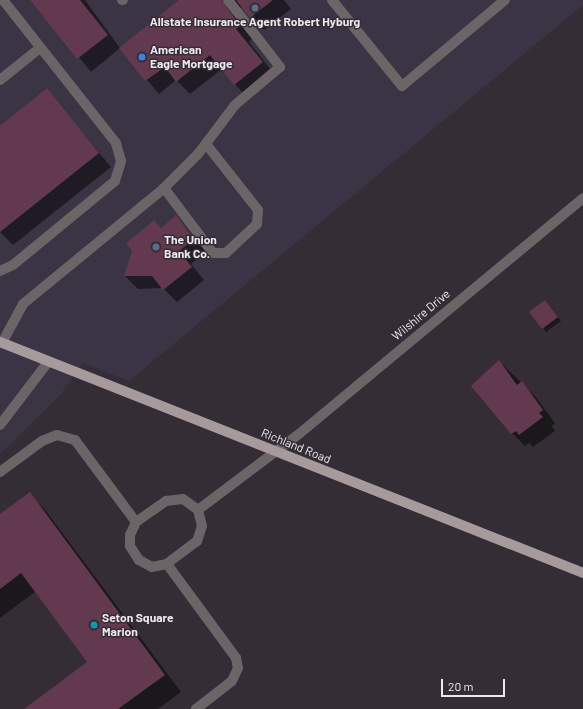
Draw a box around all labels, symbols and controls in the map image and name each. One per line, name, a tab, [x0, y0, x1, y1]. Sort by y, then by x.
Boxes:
marker: Allstate Insurance Agent Robert Hyburg	[250, 3, 260, 13]
place label: Allstate Insurance Agent Robert Hyburg	[150, 15, 360, 29]
place label: American Eagle Mortgage	[150, 43, 233, 71]
marker: American Eagle Mortgage	[137, 52, 147, 62]
place label: The Union Bank Co.	[164, 233, 217, 261]
marker: The Union Bank Co.	[151, 242, 161, 252]
street label: Wilshire Drive	[389, 287, 453, 343]
street label: Richland Road	[259, 425, 333, 467]
place label: Seton Square Marion	[102, 611, 173, 639]
marker: Seton Square Marion	[89, 620, 99, 630]
scale bar	[443, 671, 507, 697]
text: 20 m	[448, 679, 474, 693]

